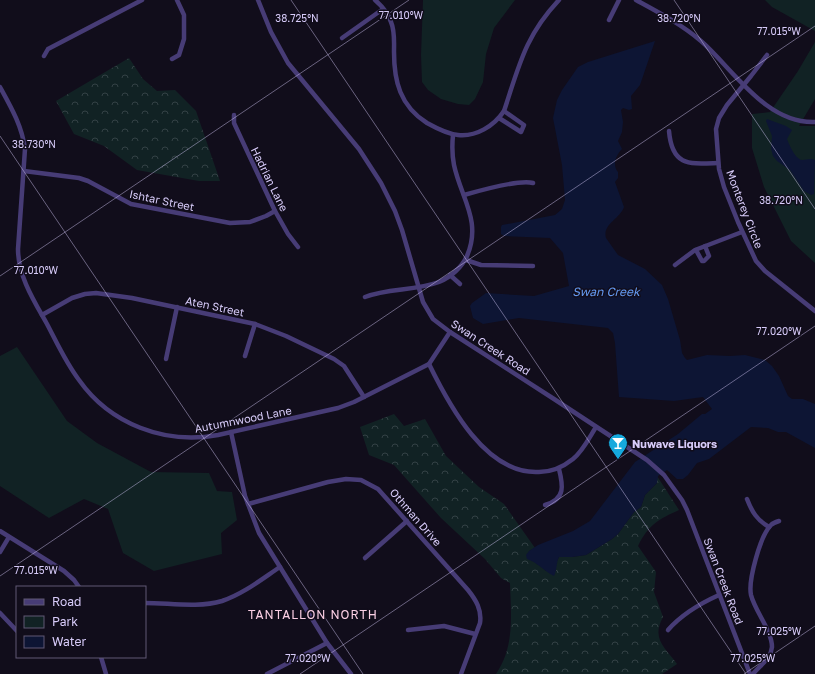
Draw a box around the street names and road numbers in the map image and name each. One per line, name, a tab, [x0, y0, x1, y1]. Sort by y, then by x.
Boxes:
street label: Hadrian Lane	[249, 145, 291, 213]
street label: Monterey Circle	[724, 168, 766, 250]
street label: Ishtar Street	[128, 187, 196, 213]
street label: Aten Street	[184, 293, 246, 319]
street label: Swan Creek Road	[449, 317, 533, 377]
street label: Autumnwood Lane	[193, 403, 293, 435]
street label: Othman Drive	[387, 486, 445, 548]
street label: Swan Creek Road	[702, 536, 746, 626]

